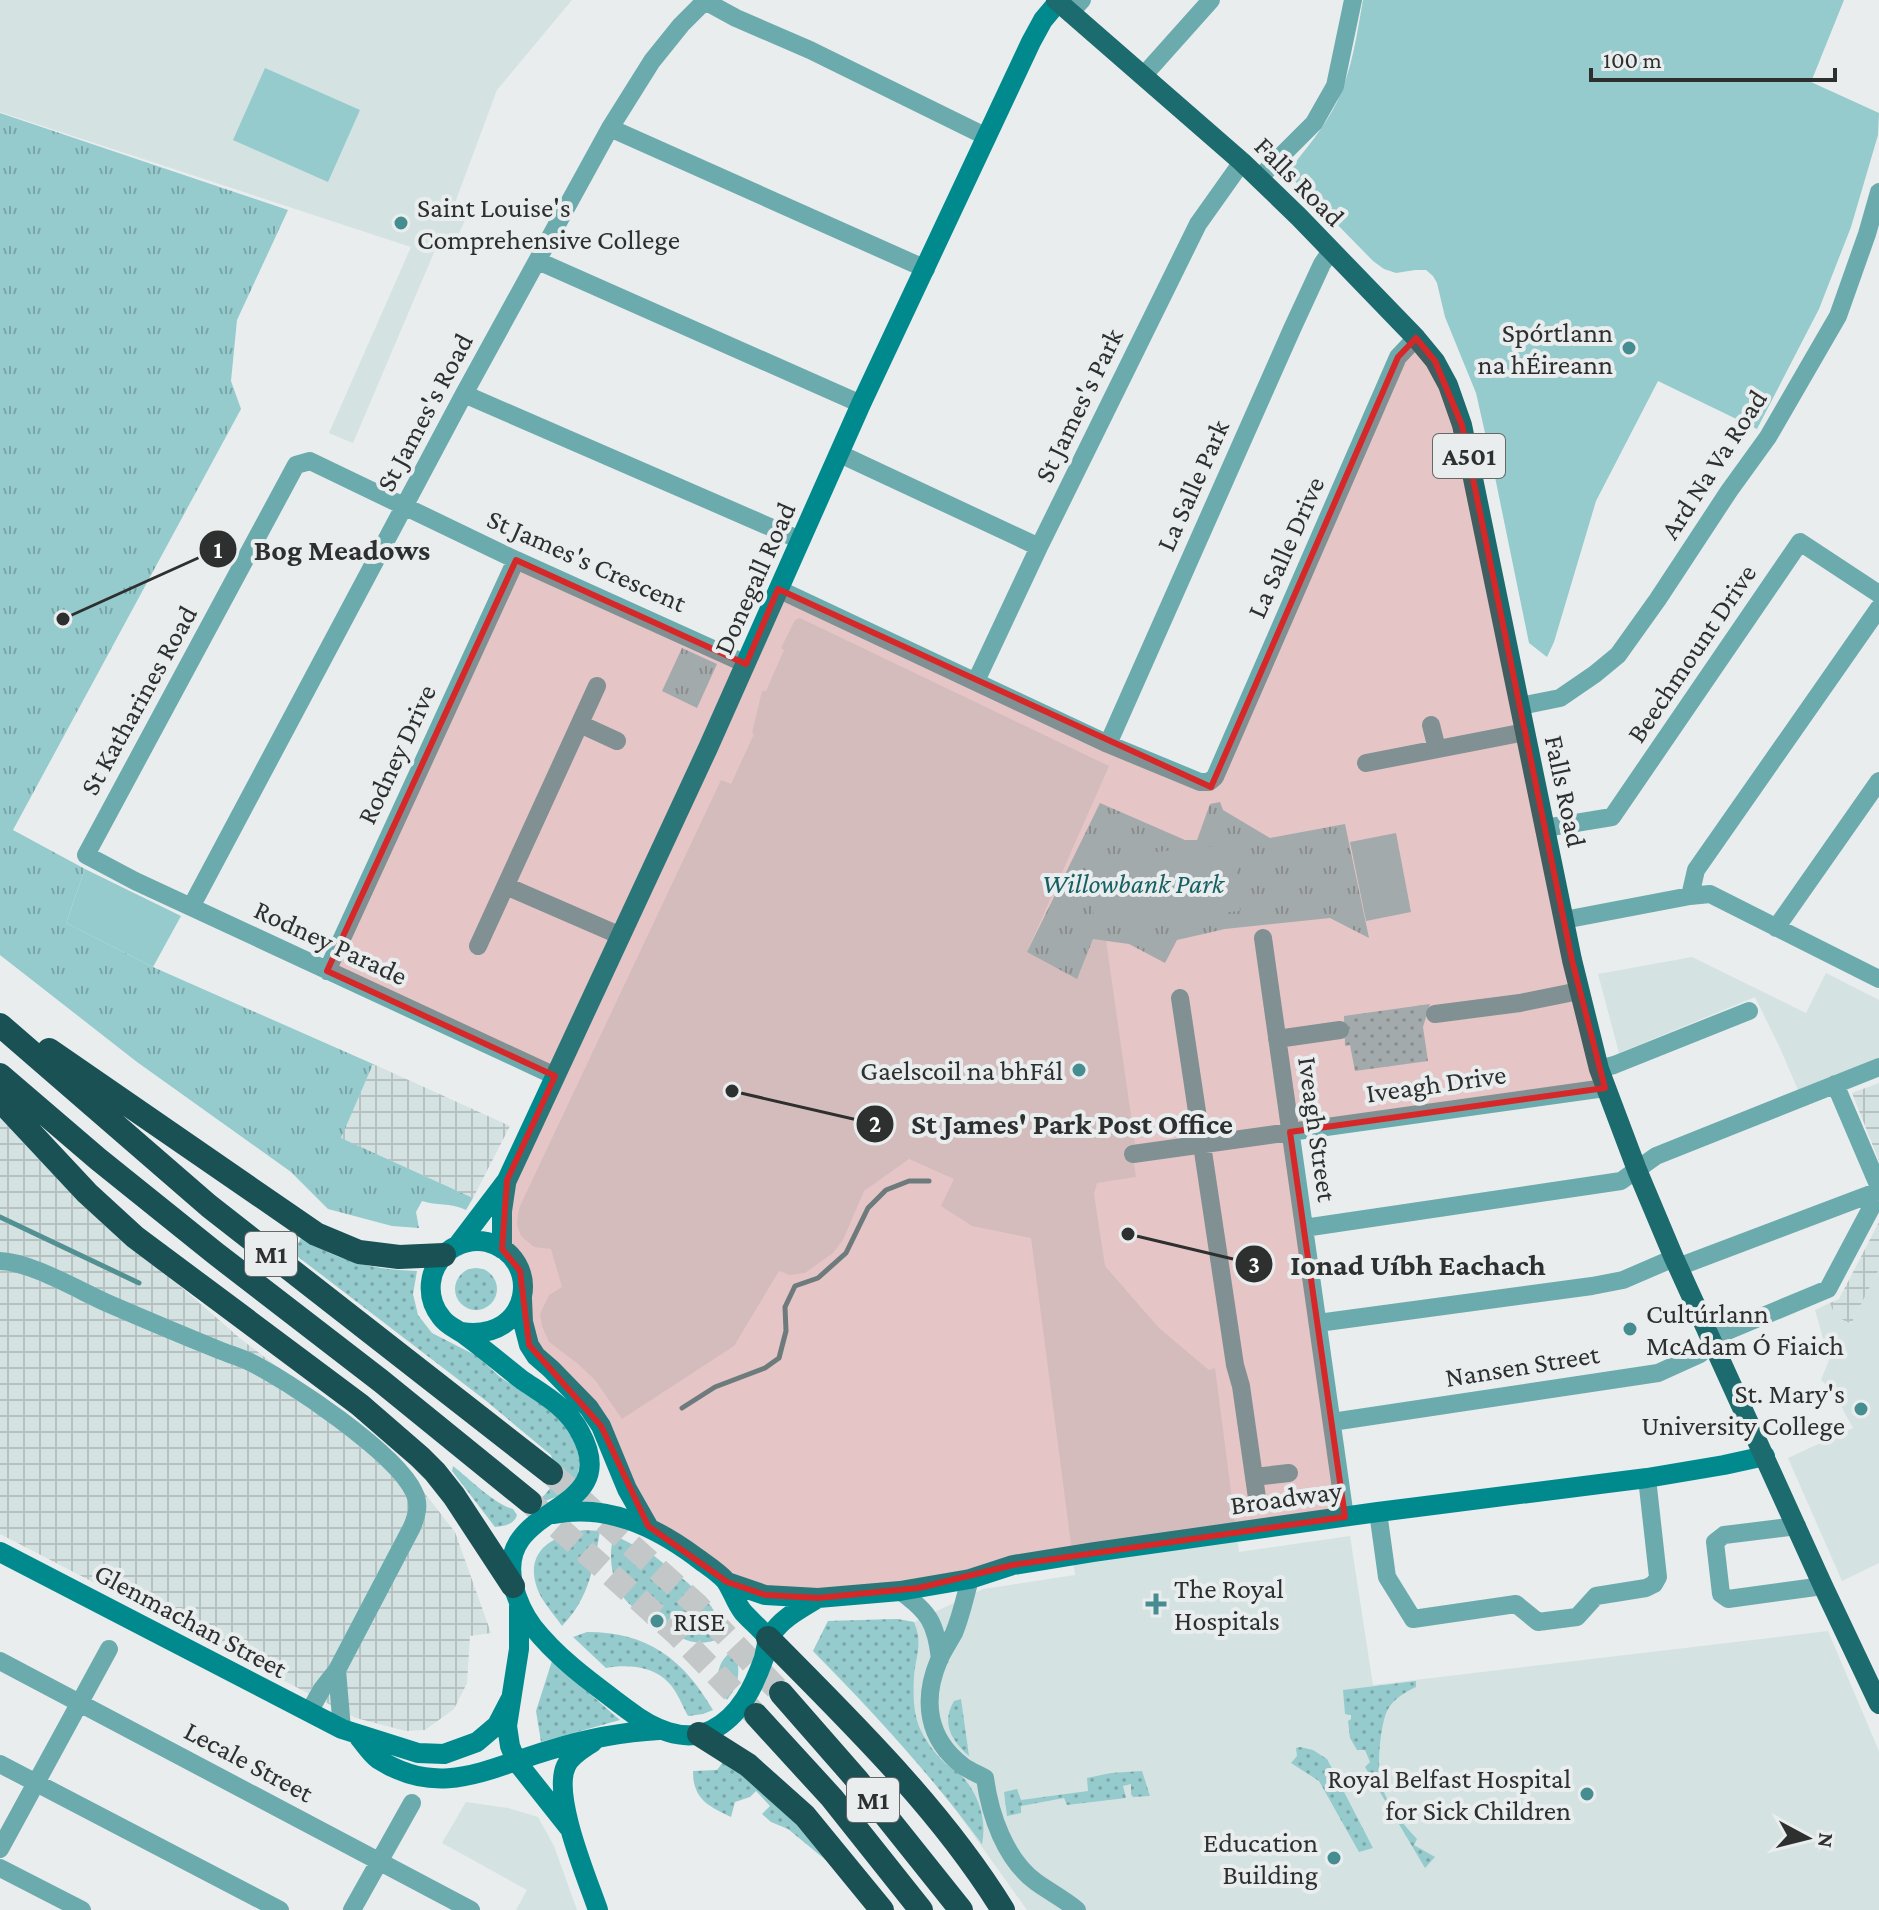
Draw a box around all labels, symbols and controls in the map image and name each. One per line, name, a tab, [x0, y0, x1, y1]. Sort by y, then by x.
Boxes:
scale bar	[1591, 32, 1835, 82]
text: 100 m	[1603, 46, 1662, 73]
street label: Falls Road	[1248, 130, 1351, 233]
place label: Saint Louise's Comprehensive College	[417, 192, 680, 255]
marker: Saint Louise's Comprehensive College	[392, 214, 410, 232]
place label: Spórtlann na hÉireann	[1477, 317, 1613, 380]
street label: St James's Park	[1028, 323, 1129, 487]
street label: St James's Road	[370, 328, 479, 496]
marker: Spórtlann na hÉireann	[1620, 339, 1638, 357]
street label: Ard Na Va Road	[1654, 384, 1773, 545]
street label: La Salle Park	[1150, 414, 1235, 556]
road number: A501	[1433, 434, 1505, 478]
street label: La Salle Drive	[1241, 472, 1330, 623]
street label: Donegall Road	[707, 497, 802, 659]
street label: St James's Crescent	[482, 503, 692, 619]
callout: Bog Meadows	[198, 522, 447, 576]
text: Bog Meadows	[254, 533, 430, 566]
text: 1	[214, 536, 223, 563]
street label: Beechmount Drive	[1620, 558, 1762, 748]
street label: St Katharines Road	[74, 600, 203, 800]
street label: Rodney Drive	[351, 680, 442, 829]
street label: Falls Road	[1539, 732, 1593, 850]
park label: Willowbank Park	[1042, 868, 1226, 899]
street label: Rodney Parade	[249, 893, 412, 991]
place label: Gaelscoil na bhFál	[860, 1055, 1063, 1086]
street label: Iveagh Street	[1292, 1055, 1343, 1204]
street label: Iveagh Drive	[1364, 1058, 1508, 1109]
marker: Gaelscoil na bhFál	[1070, 1061, 1088, 1079]
callout: St James' Park Post Office	[855, 1097, 1249, 1151]
text: St James' Park Post Office	[911, 1107, 1233, 1140]
text: 2	[869, 1110, 881, 1137]
road number: M1	[245, 1232, 297, 1276]
callout: Ionad Uíbh Eachach	[1234, 1237, 1562, 1291]
text: Ionad Uíbh Eachach	[1290, 1248, 1546, 1281]
text: 3	[1248, 1251, 1260, 1278]
place label: Cultúrlann McAdam Ó Fiaich	[1646, 1298, 1844, 1361]
marker: Cultúrlann McAdam Ó Fiaich	[1621, 1320, 1639, 1338]
street label: Nansen Street	[1443, 1338, 1602, 1393]
place label: St. Mary's University College	[1641, 1378, 1845, 1441]
marker: St. Mary's University College	[1852, 1400, 1870, 1418]
street label: Broadway	[1228, 1474, 1345, 1521]
street label: Glenmachan Street	[89, 1557, 293, 1685]
place label: The Royal Hospitals	[1174, 1573, 1284, 1636]
marker: The Royal Hospitals	[1145, 1593, 1167, 1615]
place label: RISE	[673, 1606, 725, 1637]
marker: RISE	[648, 1612, 666, 1630]
street label: Lecale Street	[179, 1715, 319, 1809]
place label: Royal Belfast Hospital for Sick Children	[1327, 1763, 1571, 1826]
road number: M1	[847, 1778, 899, 1822]
marker: Royal Belfast Hospital for Sick Children	[1578, 1785, 1596, 1803]
north arrow	[1767, 1798, 1847, 1878]
place label: Education Building	[1203, 1827, 1318, 1890]
text: N	[1813, 1831, 1840, 1849]
marker: Education Building	[1325, 1849, 1343, 1867]

